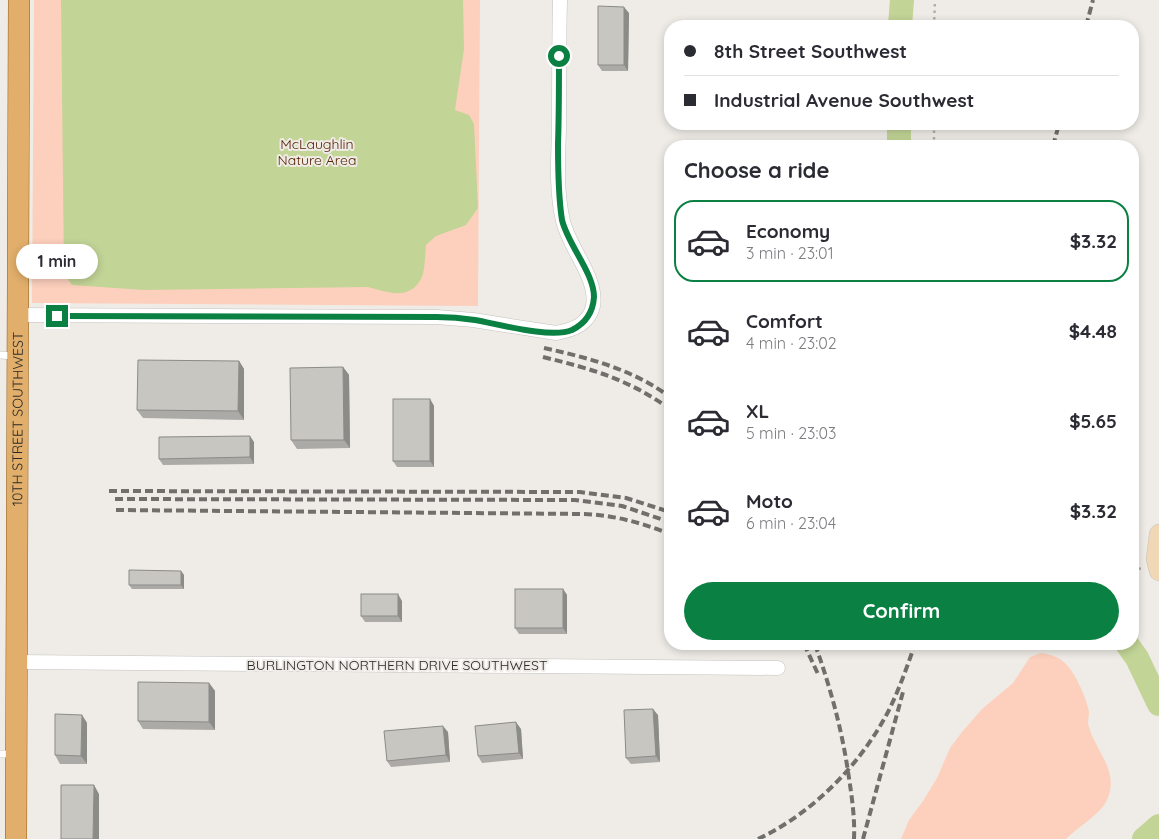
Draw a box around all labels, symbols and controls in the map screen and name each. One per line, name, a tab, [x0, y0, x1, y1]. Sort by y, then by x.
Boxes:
text: 8th Street Southwest	[714, 39, 907, 63]
route start	[548, 45, 570, 67]
text: Industrial Avenue Southwest	[714, 88, 974, 112]
park label: McLaughlin Nature Area	[278, 135, 356, 169]
text: Choose a ride	[684, 156, 829, 184]
icon: car	[686, 219, 731, 264]
text: Economy	[746, 219, 830, 243]
text: $3.32	[1070, 229, 1117, 253]
text: 3 min · 23:01	[746, 243, 834, 263]
callout: 1 min	[16, 244, 98, 278]
text: 1 min	[38, 251, 76, 271]
route end	[46, 305, 68, 327]
icon: car	[686, 309, 731, 354]
text: Comfort	[746, 309, 823, 333]
text: $4.48	[1069, 319, 1117, 343]
street label: 10TH STREET SOUTHWEST	[8, 332, 27, 506]
text: 4 min · 23:02	[746, 333, 837, 353]
icon: car	[686, 399, 731, 444]
text: XL	[746, 399, 769, 423]
text: $5.65	[1069, 409, 1117, 433]
text: 5 min · 23:03	[746, 423, 836, 443]
icon: car	[686, 489, 731, 534]
text: Moto	[746, 489, 793, 513]
text: $3.32	[1070, 499, 1117, 523]
text: 6 min · 23:04	[746, 513, 836, 533]
button: Confirm	[684, 582, 1119, 640]
street label: BURLINGTON NORTHERN DRIVE SOUTHWEST	[247, 656, 547, 674]

